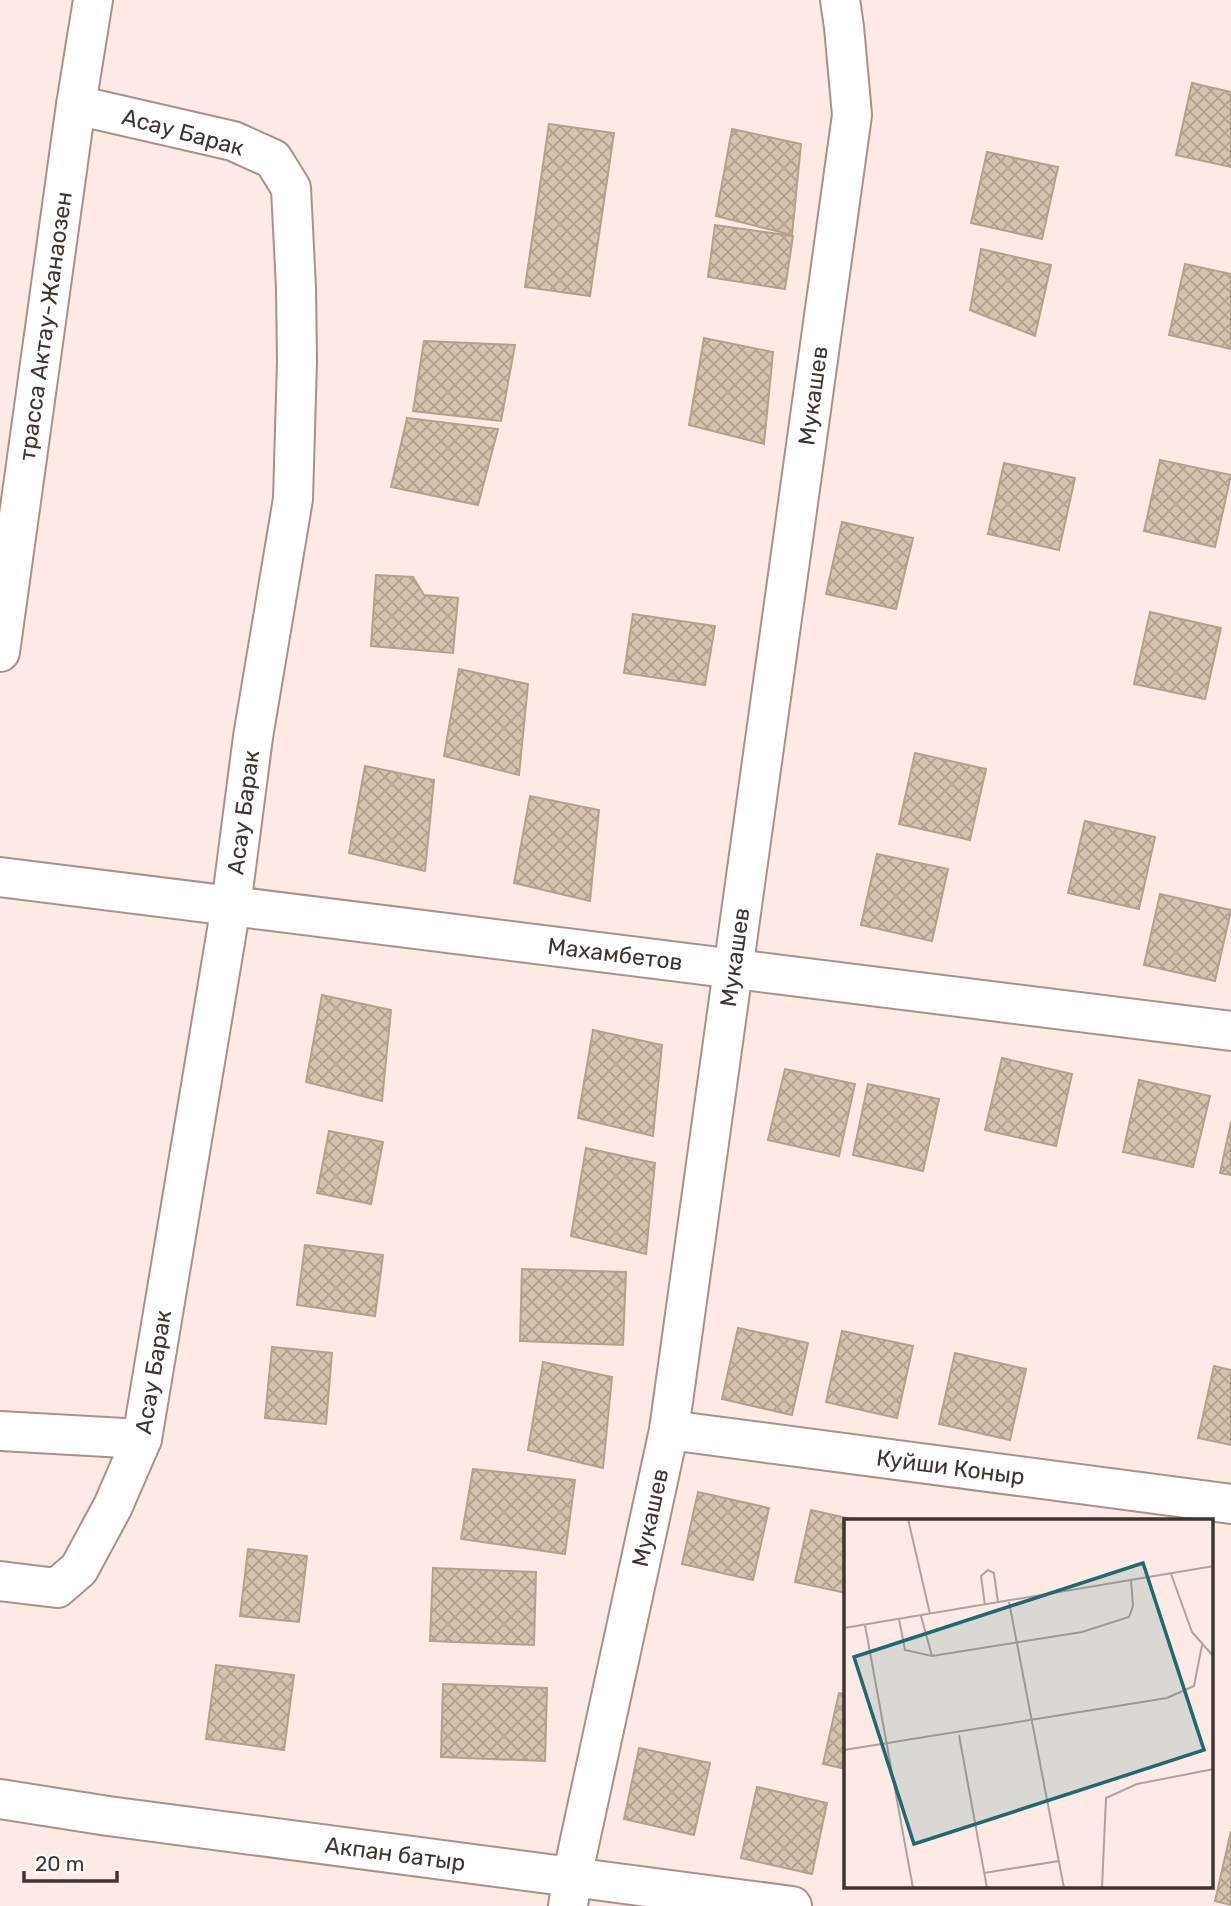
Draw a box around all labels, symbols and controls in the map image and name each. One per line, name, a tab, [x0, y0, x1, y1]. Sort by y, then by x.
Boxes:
street label: Асау Барак	[119, 102, 247, 162]
street label: трасса Актау-Жанаозен	[13, 190, 78, 463]
street label: Мукашев	[792, 344, 834, 447]
street label: Асау Барак	[221, 748, 265, 876]
street label: Мукашев	[714, 906, 756, 1009]
street label: Махамбетов	[546, 932, 684, 976]
street label: Асау Барак	[129, 1308, 177, 1436]
street label: Куйши Коныр	[875, 1443, 1026, 1491]
street label: Мукашев	[626, 1466, 674, 1569]
inset map	[844, 1519, 1214, 1888]
street label: Акпан батыр	[323, 1831, 467, 1877]
scale bar	[24, 1840, 117, 1884]
text: 20 m	[35, 1851, 84, 1876]

